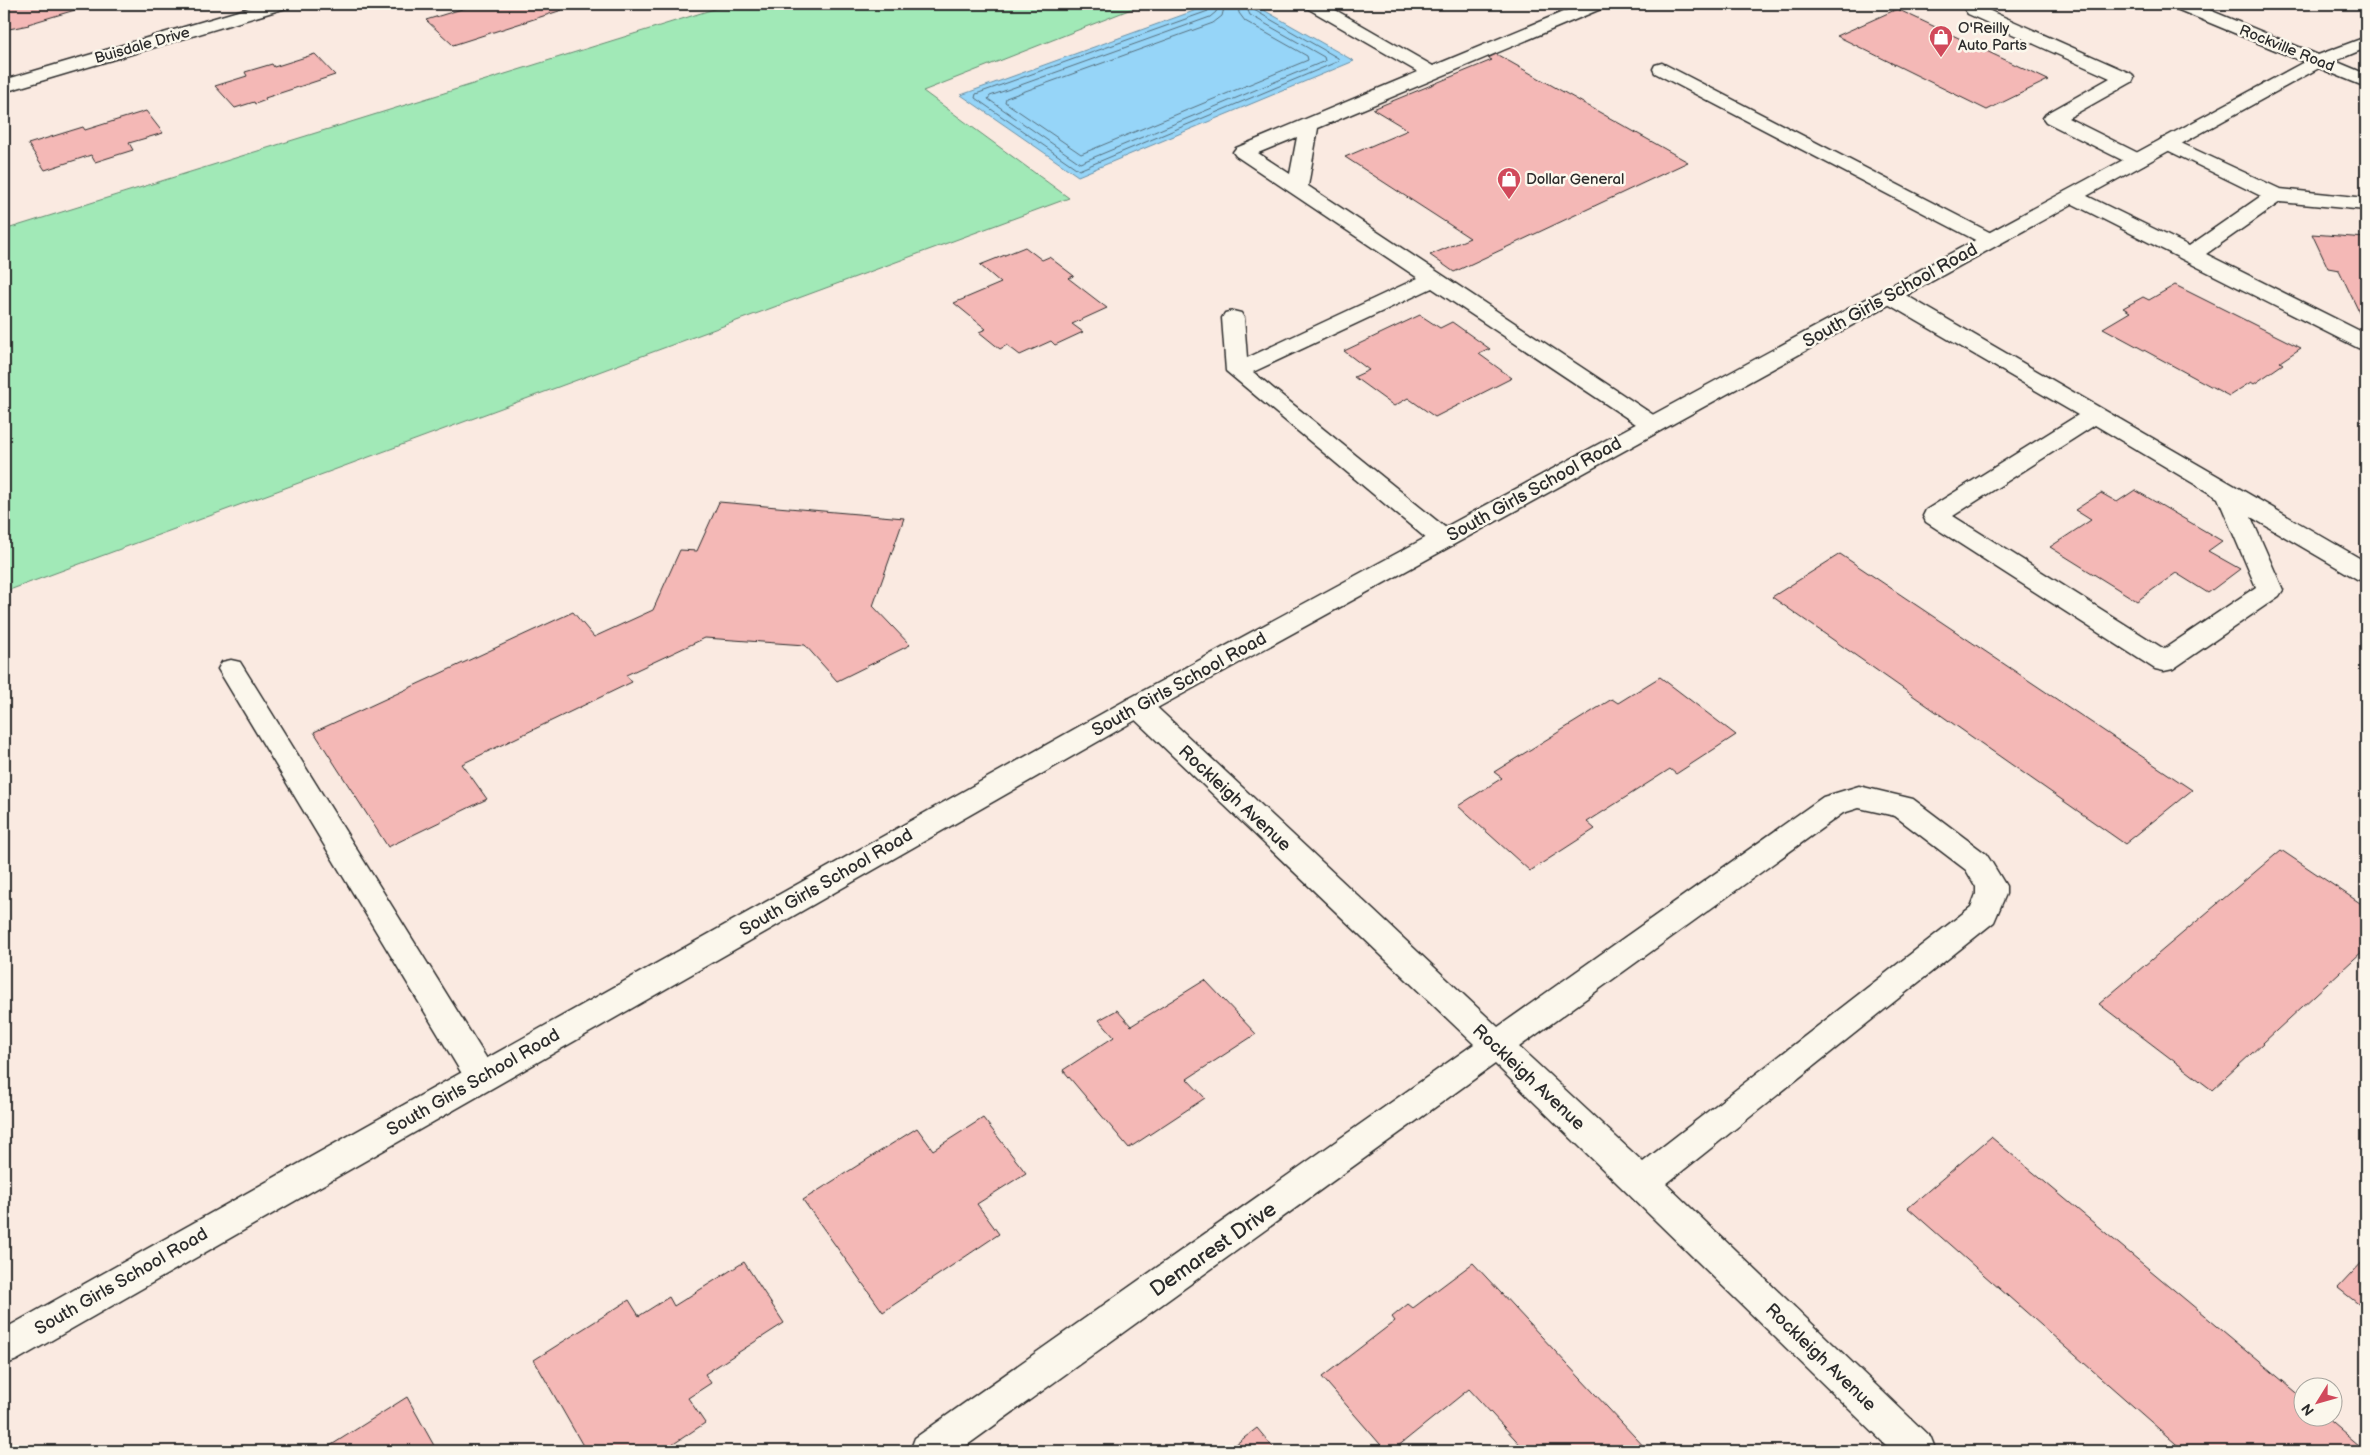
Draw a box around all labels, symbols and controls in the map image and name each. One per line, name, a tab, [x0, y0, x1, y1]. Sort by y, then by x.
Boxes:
place label: O'Reilly Auto Parts	[1958, 19, 2027, 55]
street label: Rockville Road	[2236, 21, 2337, 76]
street label: Buisdale Drive	[92, 23, 192, 68]
shop icon: O'Reilly Auto Parts	[1928, 24, 1954, 58]
shop icon: Dollar General	[1496, 166, 1522, 200]
place label: Dollar General	[1526, 170, 1624, 189]
street label: South Girls School Road	[1799, 239, 1981, 352]
street label: South Girls School Road	[1443, 433, 1625, 546]
street label: South Girls School Road	[1088, 628, 1270, 741]
street label: Rockleigh Avenue	[1174, 741, 1295, 856]
street label: South Girls School Road	[736, 824, 916, 941]
street label: Rockleigh Avenue	[1468, 1020, 1589, 1135]
street label: South Girls School Road	[383, 1024, 563, 1141]
street label: Demarest Drive	[1145, 1197, 1281, 1302]
street label: South Girls School Road	[31, 1223, 211, 1340]
street label: Rockleigh Avenue	[1761, 1299, 1881, 1416]
north arrow	[2292, 1378, 2342, 1428]
text: N	[2298, 1400, 2318, 1419]

